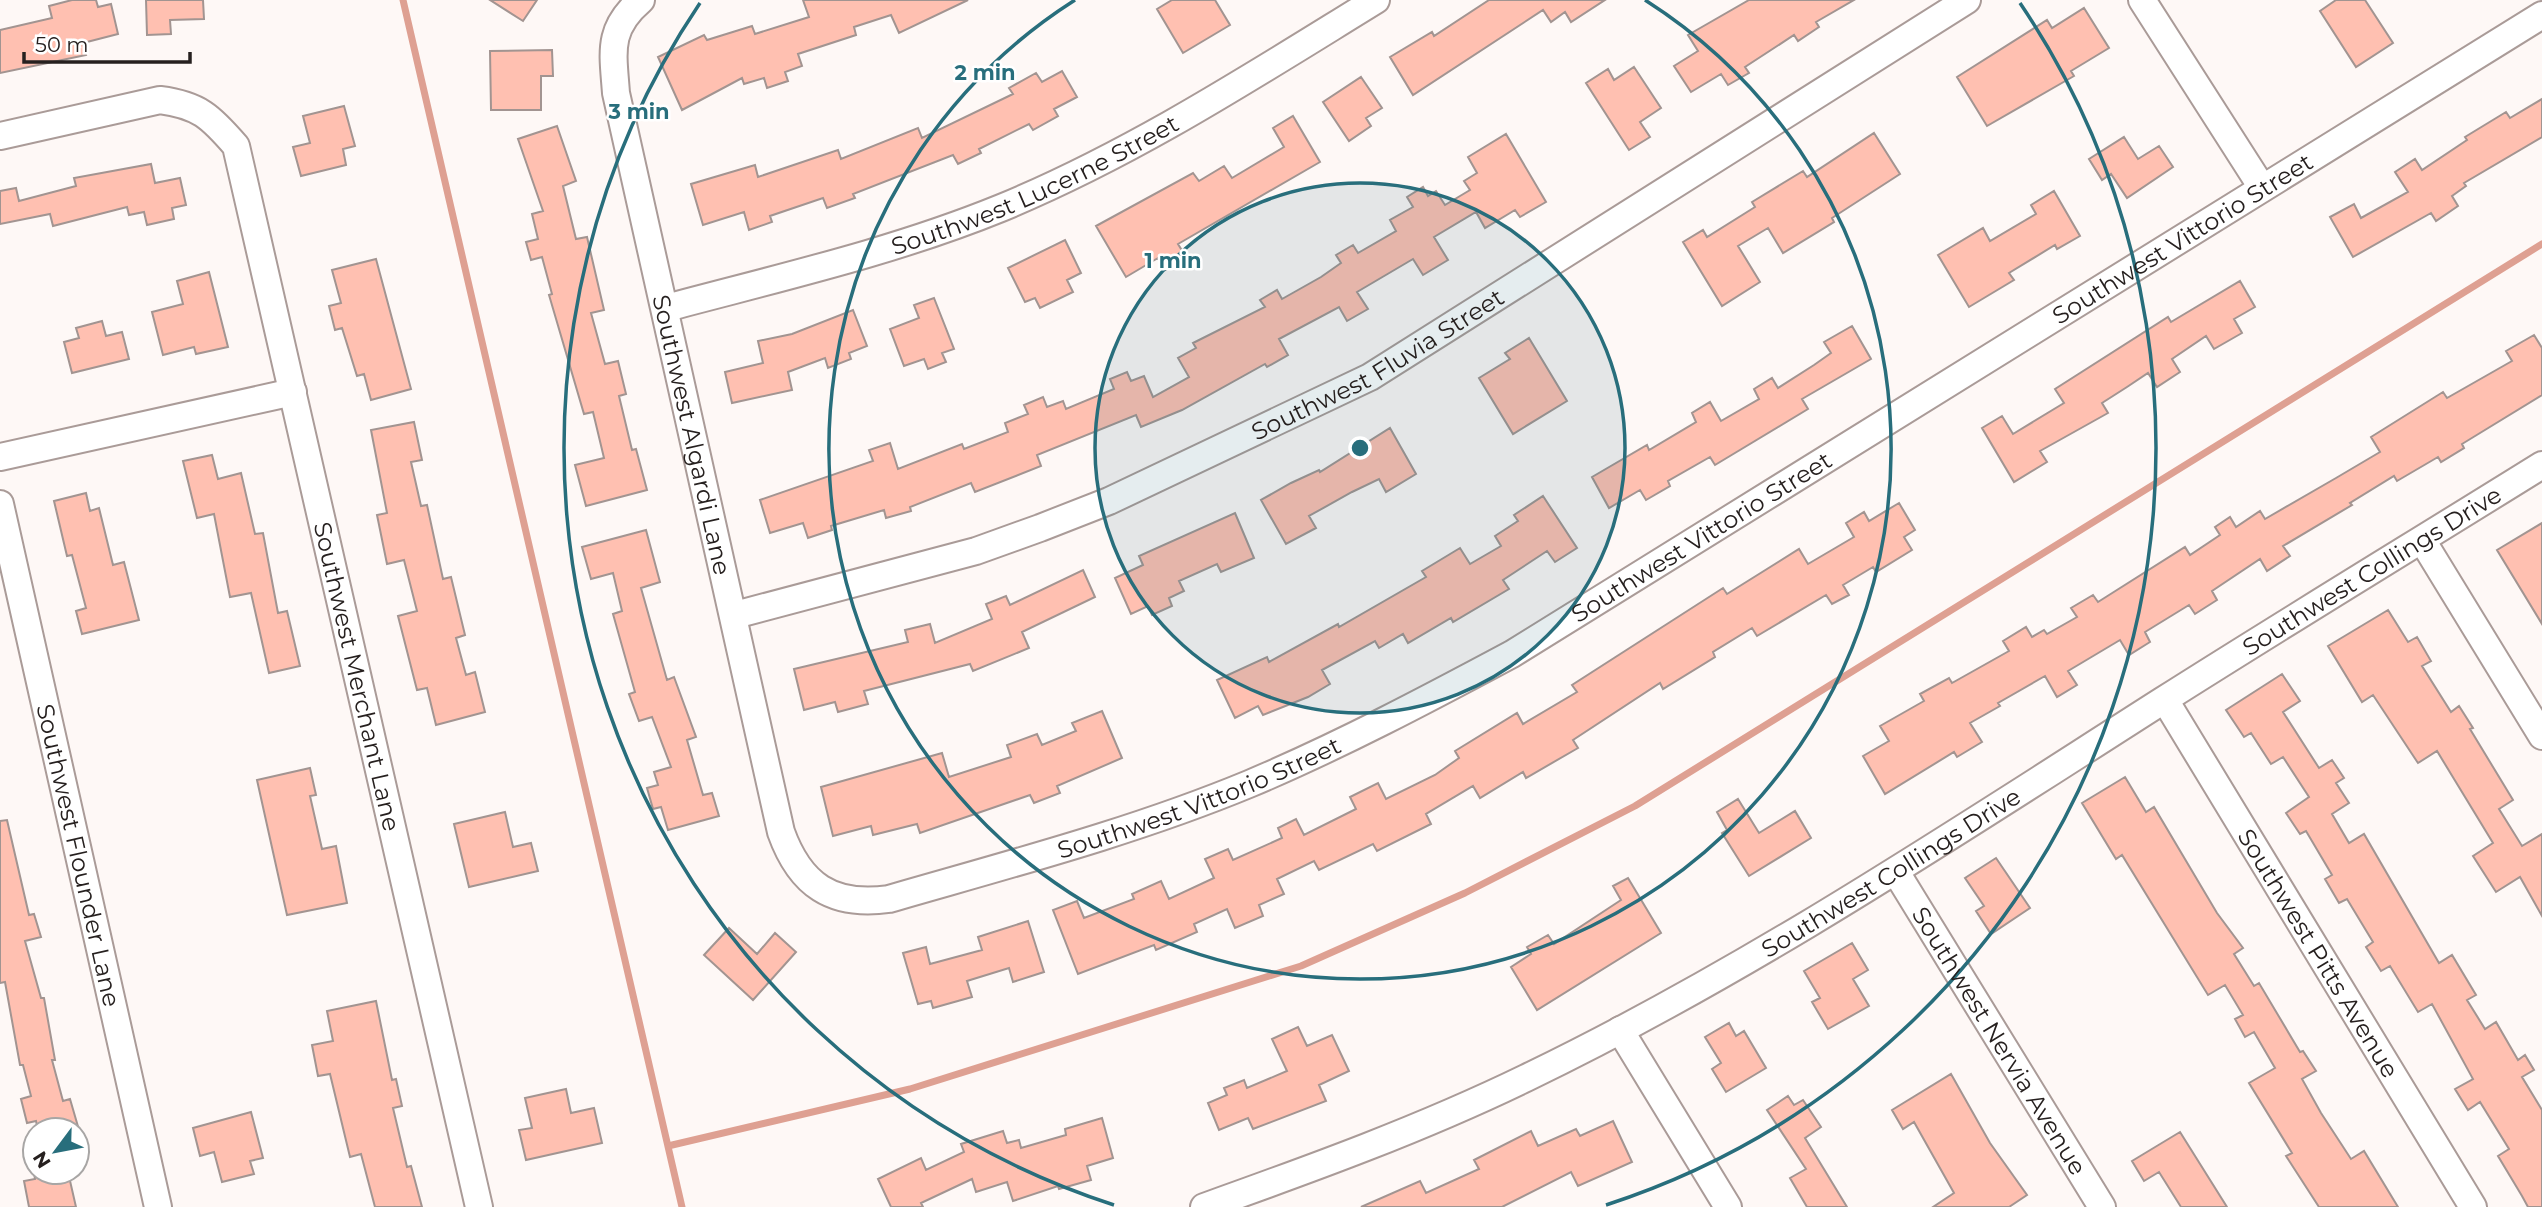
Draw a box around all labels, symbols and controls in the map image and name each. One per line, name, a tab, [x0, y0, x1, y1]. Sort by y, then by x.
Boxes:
scale bar	[24, 21, 191, 65]
text: 50 m	[35, 32, 89, 57]
text: 2 min	[954, 60, 1016, 85]
text: 3 min	[607, 99, 670, 124]
street label: Southwest Lucerne Street	[888, 108, 1184, 260]
street label: Southwest Vittorio Street	[2047, 146, 2318, 330]
text: 1 min	[1144, 248, 1202, 273]
street label: Southwest Fluvia Street	[1246, 282, 1509, 446]
street label: Southwest Algardi Lane	[647, 292, 738, 578]
centre of rings	[1348, 436, 1372, 460]
street label: Southwest Vittorio Street	[1566, 445, 1837, 628]
street label: Southwest Collings Drive	[2237, 479, 2507, 661]
street label: Southwest Merchant Lane	[308, 519, 407, 834]
street label: Southwest Flounder Lane	[31, 701, 127, 1009]
street label: Southwest Vittorio Street	[1054, 730, 1345, 864]
street label: Southwest Collings Drive	[1756, 781, 2026, 963]
street label: Southwest Pitts Avenue	[2232, 823, 2405, 1083]
street label: Southwest Nervia Avenue	[1906, 901, 2093, 1180]
north arrow	[21, 1116, 91, 1186]
text: N	[28, 1147, 56, 1172]

